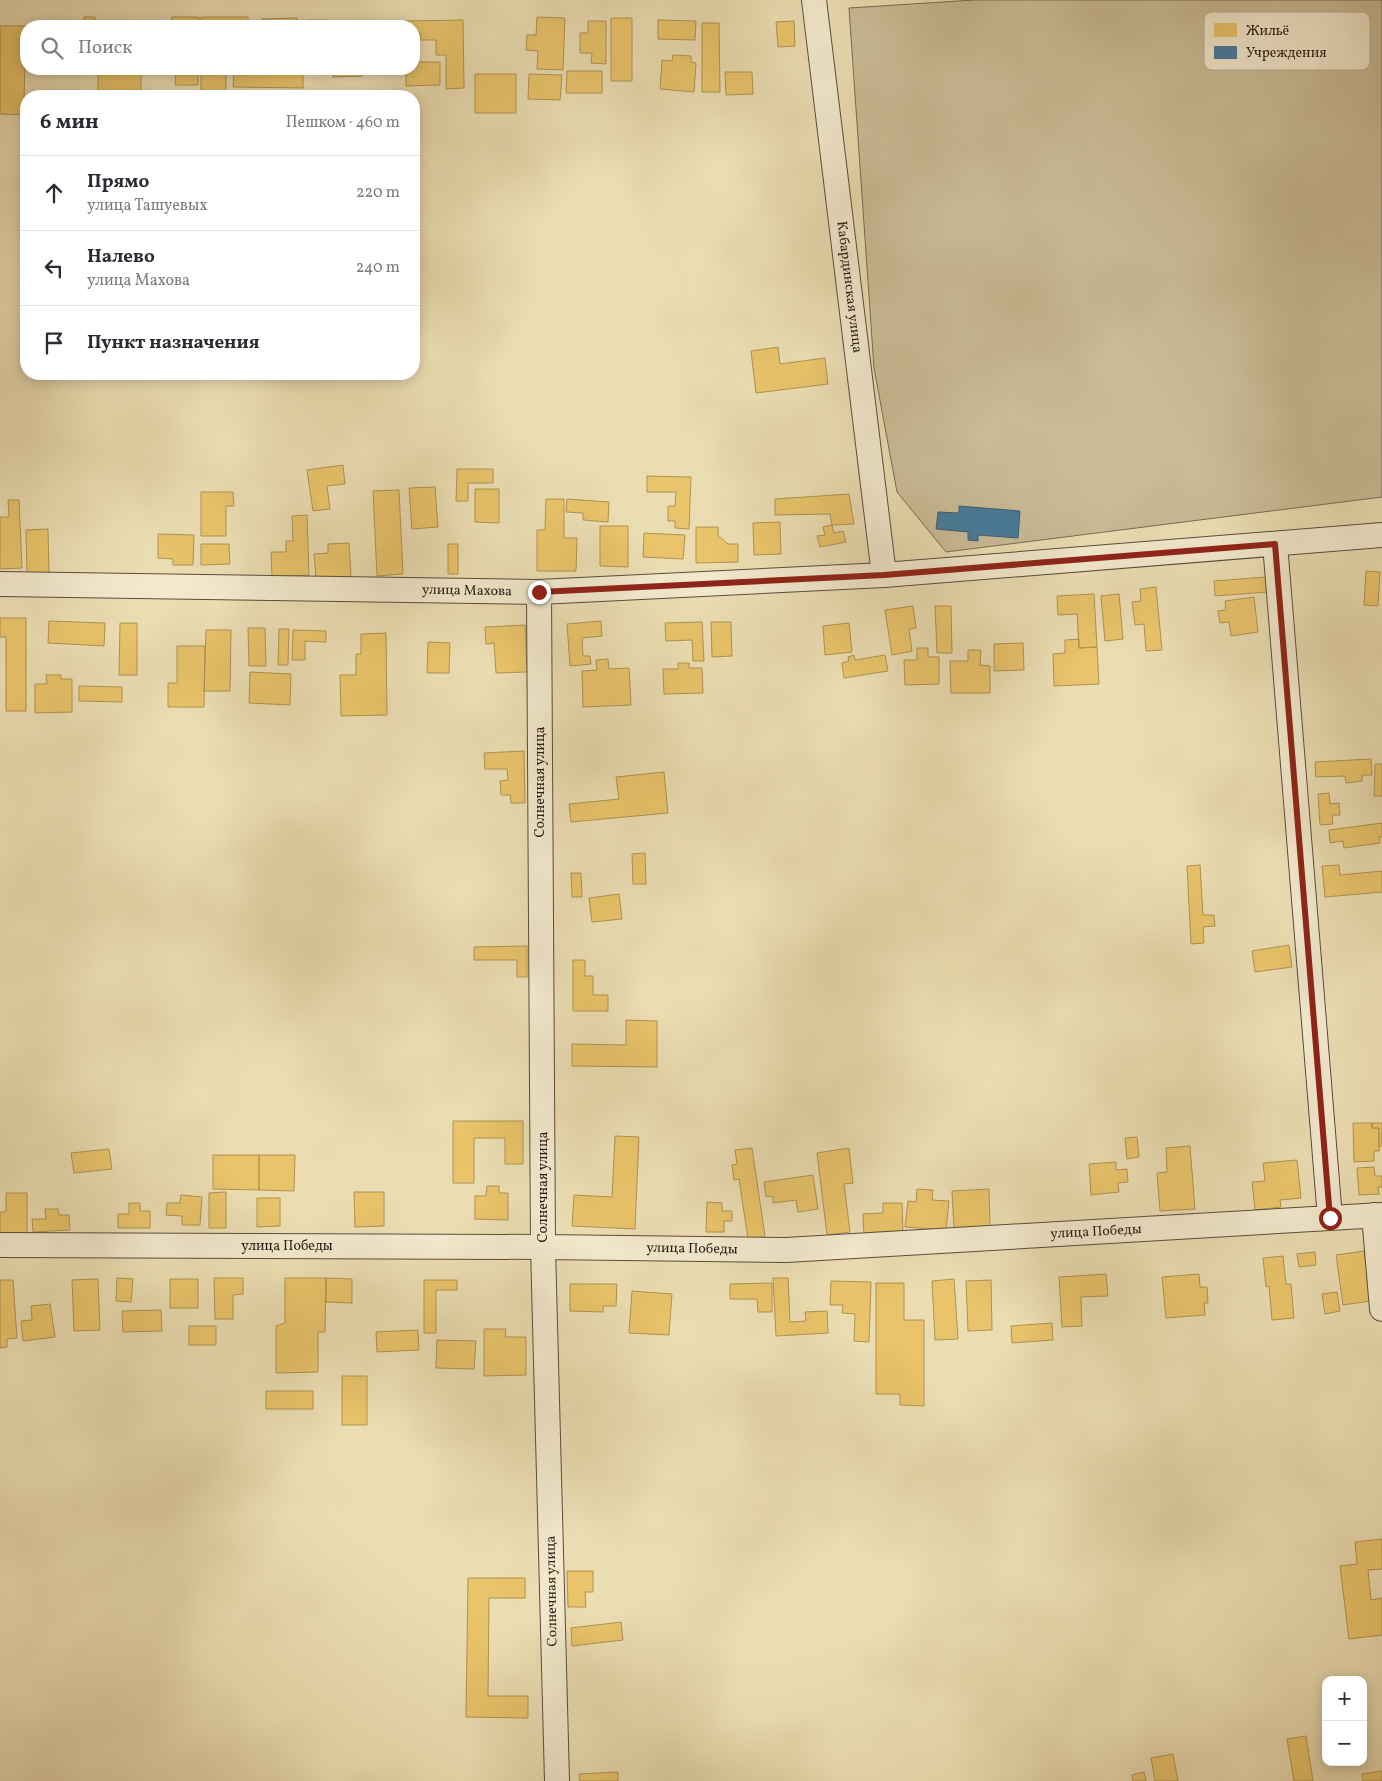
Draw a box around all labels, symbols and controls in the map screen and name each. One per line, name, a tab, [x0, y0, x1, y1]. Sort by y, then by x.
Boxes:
legend	[1204, 12, 1370, 70]
search box	[20, 20, 420, 75]
text: Жильё	[1246, 22, 1290, 41]
icon: search	[38, 34, 66, 62]
text: Поиск	[78, 35, 132, 61]
text: Учреждения	[1246, 44, 1326, 63]
text: 6 мин	[40, 108, 99, 137]
text: Пешком · 460 m	[286, 112, 400, 134]
text: Прямо	[87, 169, 149, 195]
icon: ahead	[40, 179, 68, 207]
text: 220 m	[356, 182, 400, 204]
text: улица Ташуевых	[87, 195, 208, 217]
street label: Кабардинская улица	[831, 220, 867, 354]
text: Налево	[87, 244, 155, 270]
icon: left	[40, 254, 68, 282]
text: 240 m	[356, 257, 400, 279]
text: улица Махова	[87, 270, 190, 292]
icon: arrive	[40, 329, 68, 357]
text: Пункт назначения	[87, 330, 260, 356]
street label: улица Махова	[422, 581, 512, 601]
route end	[528, 581, 551, 604]
street label: Солнечная улица	[531, 726, 550, 838]
street label: Солнечная улица	[534, 1131, 553, 1243]
route start	[1319, 1207, 1342, 1230]
street label: улица Победы	[1050, 1220, 1142, 1244]
street label: улица Победы	[241, 1237, 333, 1256]
street label: улица Победы	[646, 1239, 738, 1259]
street label: Солнечная улица	[542, 1535, 562, 1647]
map controls	[1322, 1676, 1367, 1766]
button: +	[1322, 1676, 1367, 1721]
button: −	[1322, 1721, 1367, 1766]

